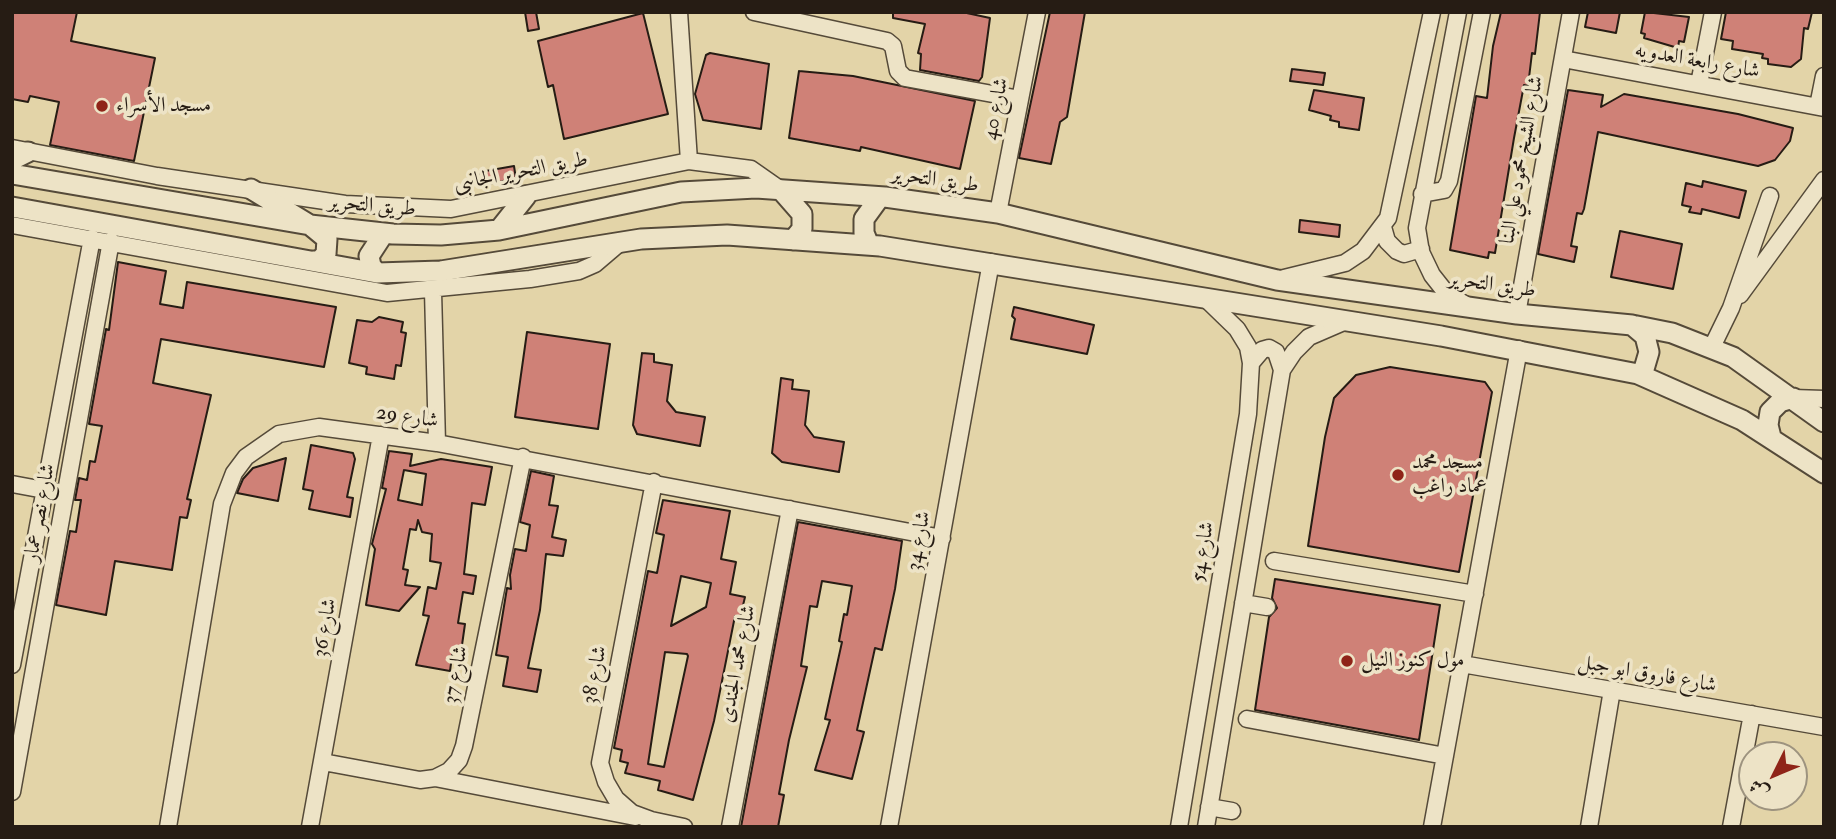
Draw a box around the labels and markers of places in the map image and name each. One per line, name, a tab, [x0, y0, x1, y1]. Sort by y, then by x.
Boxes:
place label: مسجد الأسراء	[116, 93, 211, 119]
marker: مسجد الأسراء	[94, 98, 110, 114]
place label: مسجد محمد عماد راغب	[1412, 450, 1487, 500]
marker: مسجد محمد عماد راغب	[1390, 467, 1406, 483]
place label: مول كنوز النيل	[1361, 648, 1465, 674]
marker: مول كنوز النيل	[1339, 653, 1355, 669]

